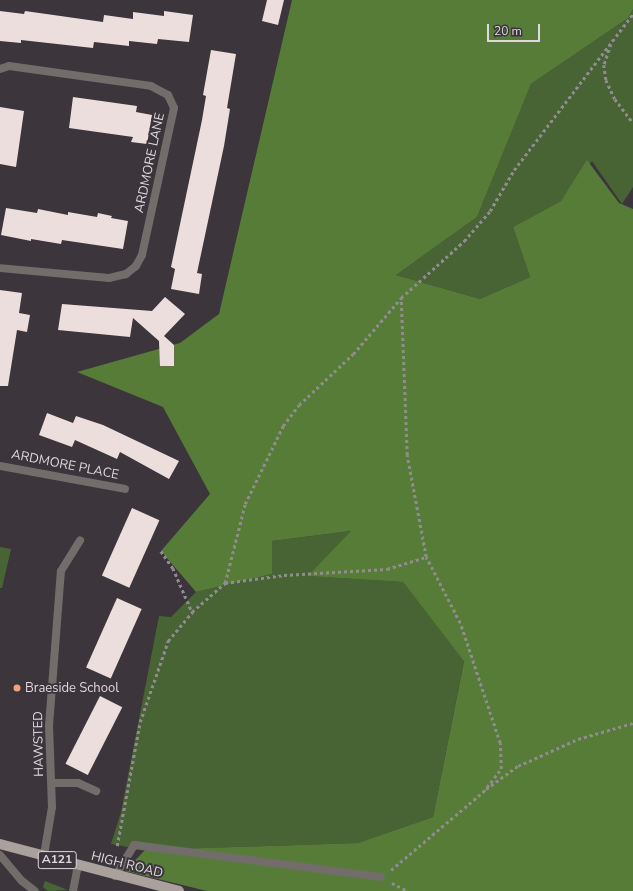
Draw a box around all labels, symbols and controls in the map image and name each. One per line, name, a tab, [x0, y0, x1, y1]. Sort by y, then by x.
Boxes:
scale bar	[489, 16, 542, 42]
text: 20 m	[494, 23, 522, 39]
street label: ARDMORE LANE	[132, 111, 168, 215]
street label: ARDMORE PLACE	[10, 447, 120, 483]
place label: Braeside School	[25, 680, 119, 696]
marker: Braeside School	[12, 683, 22, 693]
street label: HAWSTED	[31, 711, 47, 777]
street label: HIGH ROAD	[89, 849, 165, 881]
road number: A121	[37, 850, 77, 870]

